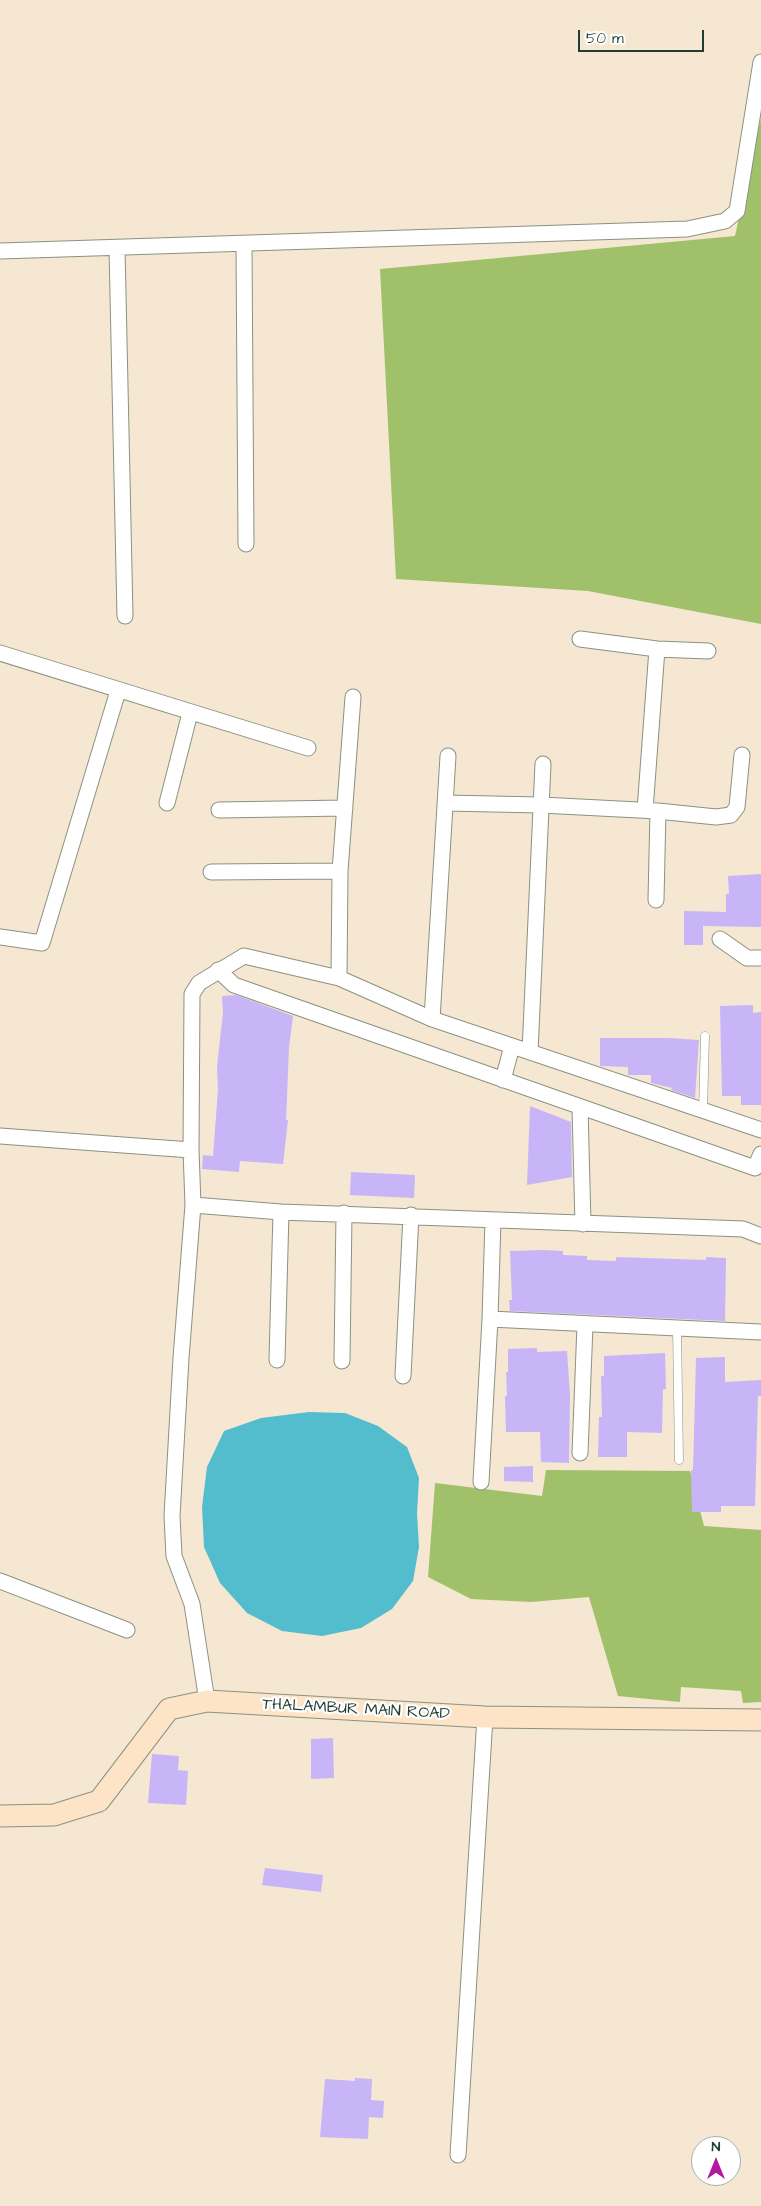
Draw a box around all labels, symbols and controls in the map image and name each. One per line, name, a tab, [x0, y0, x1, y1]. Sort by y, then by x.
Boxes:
scale bar	[581, 20, 707, 52]
text: 50 m	[586, 28, 624, 49]
street label: THALAMBUR MAIN ROAD	[262, 1696, 450, 1724]
north arrow	[691, 2136, 741, 2186]
text: N	[712, 2137, 720, 2157]

